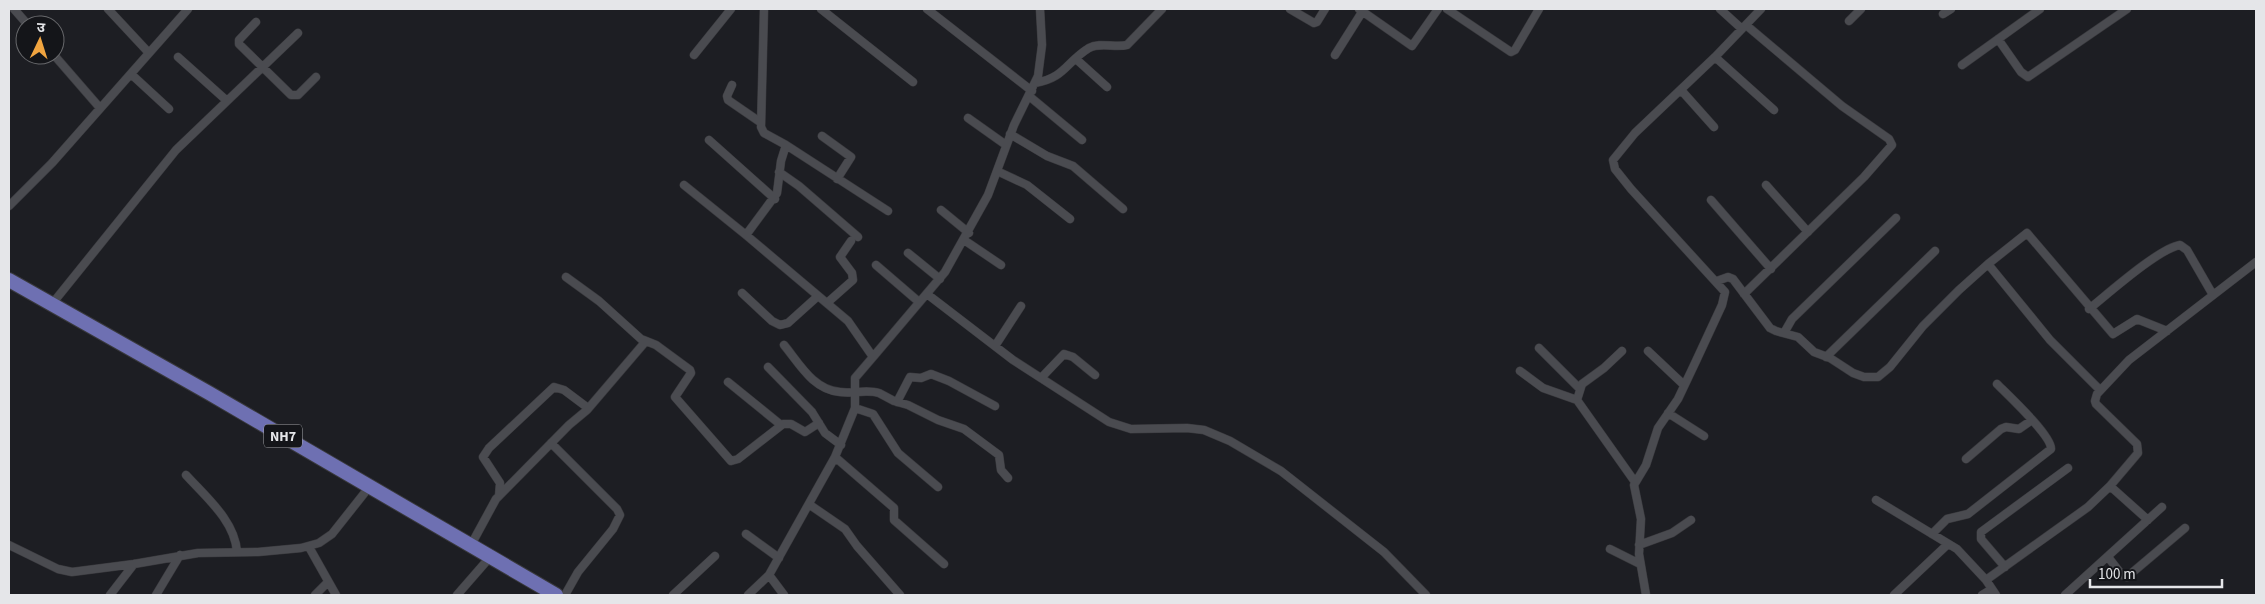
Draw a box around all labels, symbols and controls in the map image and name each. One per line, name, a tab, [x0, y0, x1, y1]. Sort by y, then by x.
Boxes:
north arrow	[15, 15, 65, 65]
text: उ	[36, 18, 46, 38]
road number: NH7	[264, 424, 302, 448]
scale bar	[2090, 556, 2222, 588]
text: 100 m	[2098, 564, 2136, 585]

